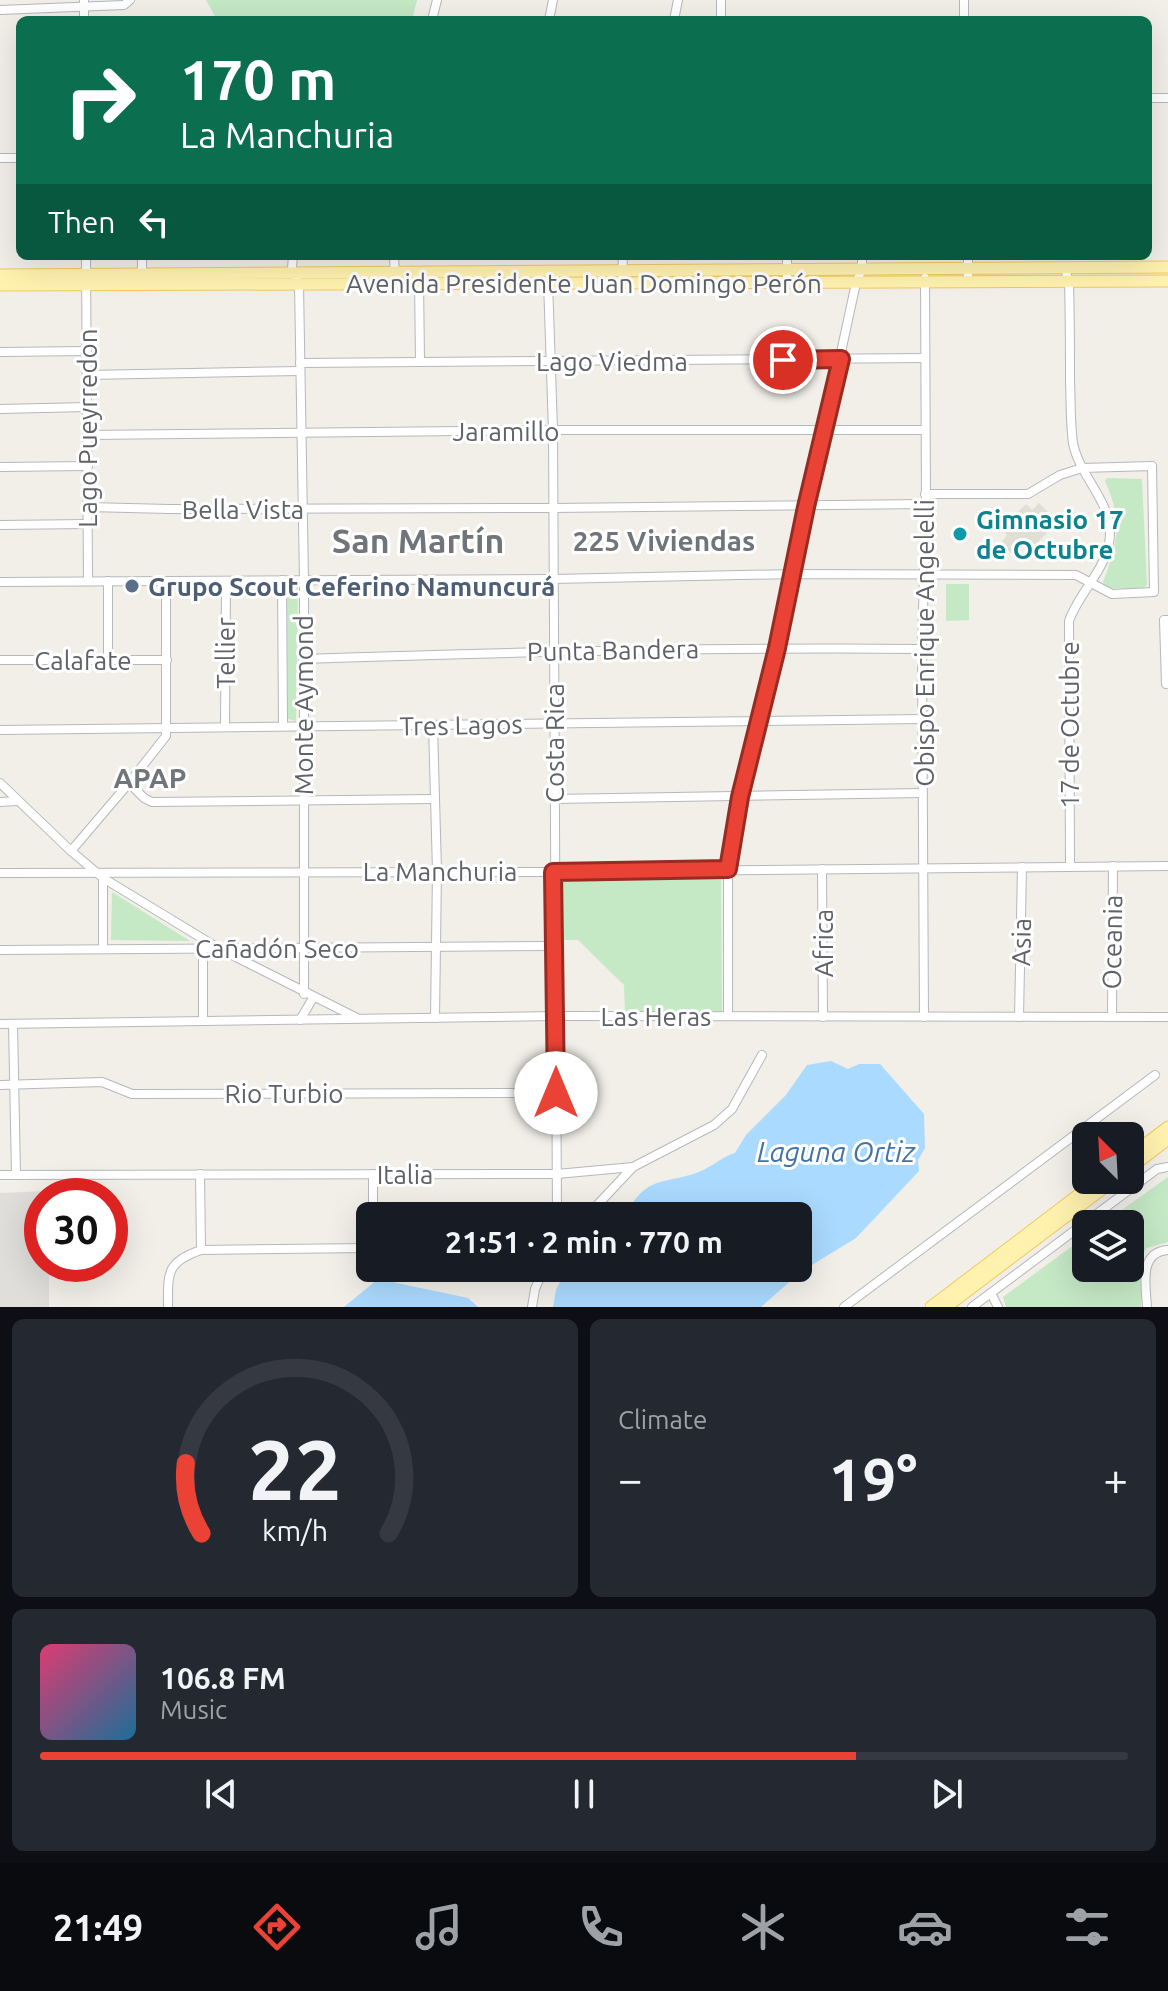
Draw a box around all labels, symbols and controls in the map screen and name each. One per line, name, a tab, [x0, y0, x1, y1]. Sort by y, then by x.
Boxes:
icon: right	[48, 48, 152, 152]
text: 170 m	[180, 48, 336, 111]
text: La Manchuria	[180, 114, 394, 155]
icon: left	[132, 200, 176, 244]
text: Then	[48, 205, 116, 239]
street label: Avenida Presidente Juan Domingo Perón	[346, 269, 822, 298]
pin	[749, 326, 817, 394]
street label: Lago Pueyrredon	[73, 328, 102, 528]
icon: arrive	[761, 338, 805, 382]
street label: Lago Viedma	[536, 347, 688, 376]
street label: Jaramillo	[453, 417, 559, 446]
street label: Bella Vista	[182, 495, 304, 524]
street label: Obispo Enrique Angelelli	[910, 499, 939, 787]
place label: Gimnasio 17 de Octubre	[976, 505, 1124, 564]
district label: San Martín	[332, 521, 504, 559]
district label: 225 Viviendas	[573, 525, 755, 556]
marker: Gimnasio 17 de Octubre	[951, 525, 969, 543]
place label: Grupo Scout Ceferino Namuncurá	[148, 572, 555, 601]
marker: Grupo Scout Ceferino Namuncurá	[123, 577, 141, 595]
street label: Monte Aymond	[289, 615, 318, 795]
street label: Tellier	[211, 617, 240, 689]
street label: Punta Bandera	[527, 634, 699, 666]
street label: 17 de Octubre	[1055, 641, 1084, 809]
street label: Calafate	[34, 646, 132, 675]
street label: Costa Rica	[540, 683, 569, 803]
street label: Tres Lagos	[399, 709, 523, 741]
district label: APAP	[113, 762, 187, 793]
street label: La Manchuria	[363, 857, 517, 886]
street label: Oceania	[1097, 895, 1127, 989]
street label: Africa	[809, 909, 838, 977]
street label: Asia	[1006, 918, 1036, 966]
street label: Cañadón Seco	[195, 934, 359, 963]
street label: Las Heras	[601, 1002, 711, 1031]
position arrow	[514, 1051, 598, 1135]
street label: Rio Turbio	[225, 1079, 343, 1108]
north arrow	[1072, 1122, 1144, 1194]
map controls	[1072, 1122, 1144, 1282]
water label: Laguna Ortiz	[757, 1136, 916, 1167]
street label: Italia	[377, 1160, 433, 1189]
speed limit sign: 30	[24, 1178, 128, 1282]
button: layers	[1072, 1210, 1144, 1282]
text: 21:51 · 2 min · 770 m	[445, 1225, 723, 1259]
text: Climate	[618, 1405, 707, 1434]
text: 22	[248, 1422, 342, 1516]
text: 19°	[829, 1445, 917, 1512]
text: −	[618, 1454, 643, 1503]
text: +	[1103, 1454, 1128, 1503]
text: km/h	[262, 1514, 328, 1546]
text: 106.8 FM	[160, 1661, 286, 1695]
text: Music	[160, 1695, 227, 1724]
icon: previous	[199, 1772, 243, 1816]
icon: pause	[562, 1772, 606, 1816]
icon: next	[925, 1772, 969, 1816]
icon: directions	[249, 1899, 305, 1955]
icon: music	[411, 1899, 467, 1955]
icon: phone	[573, 1899, 629, 1955]
icon: climate	[735, 1899, 791, 1955]
icon: car	[897, 1899, 953, 1955]
icon: filters	[1059, 1899, 1115, 1955]
text: 21:49	[53, 1907, 143, 1948]

